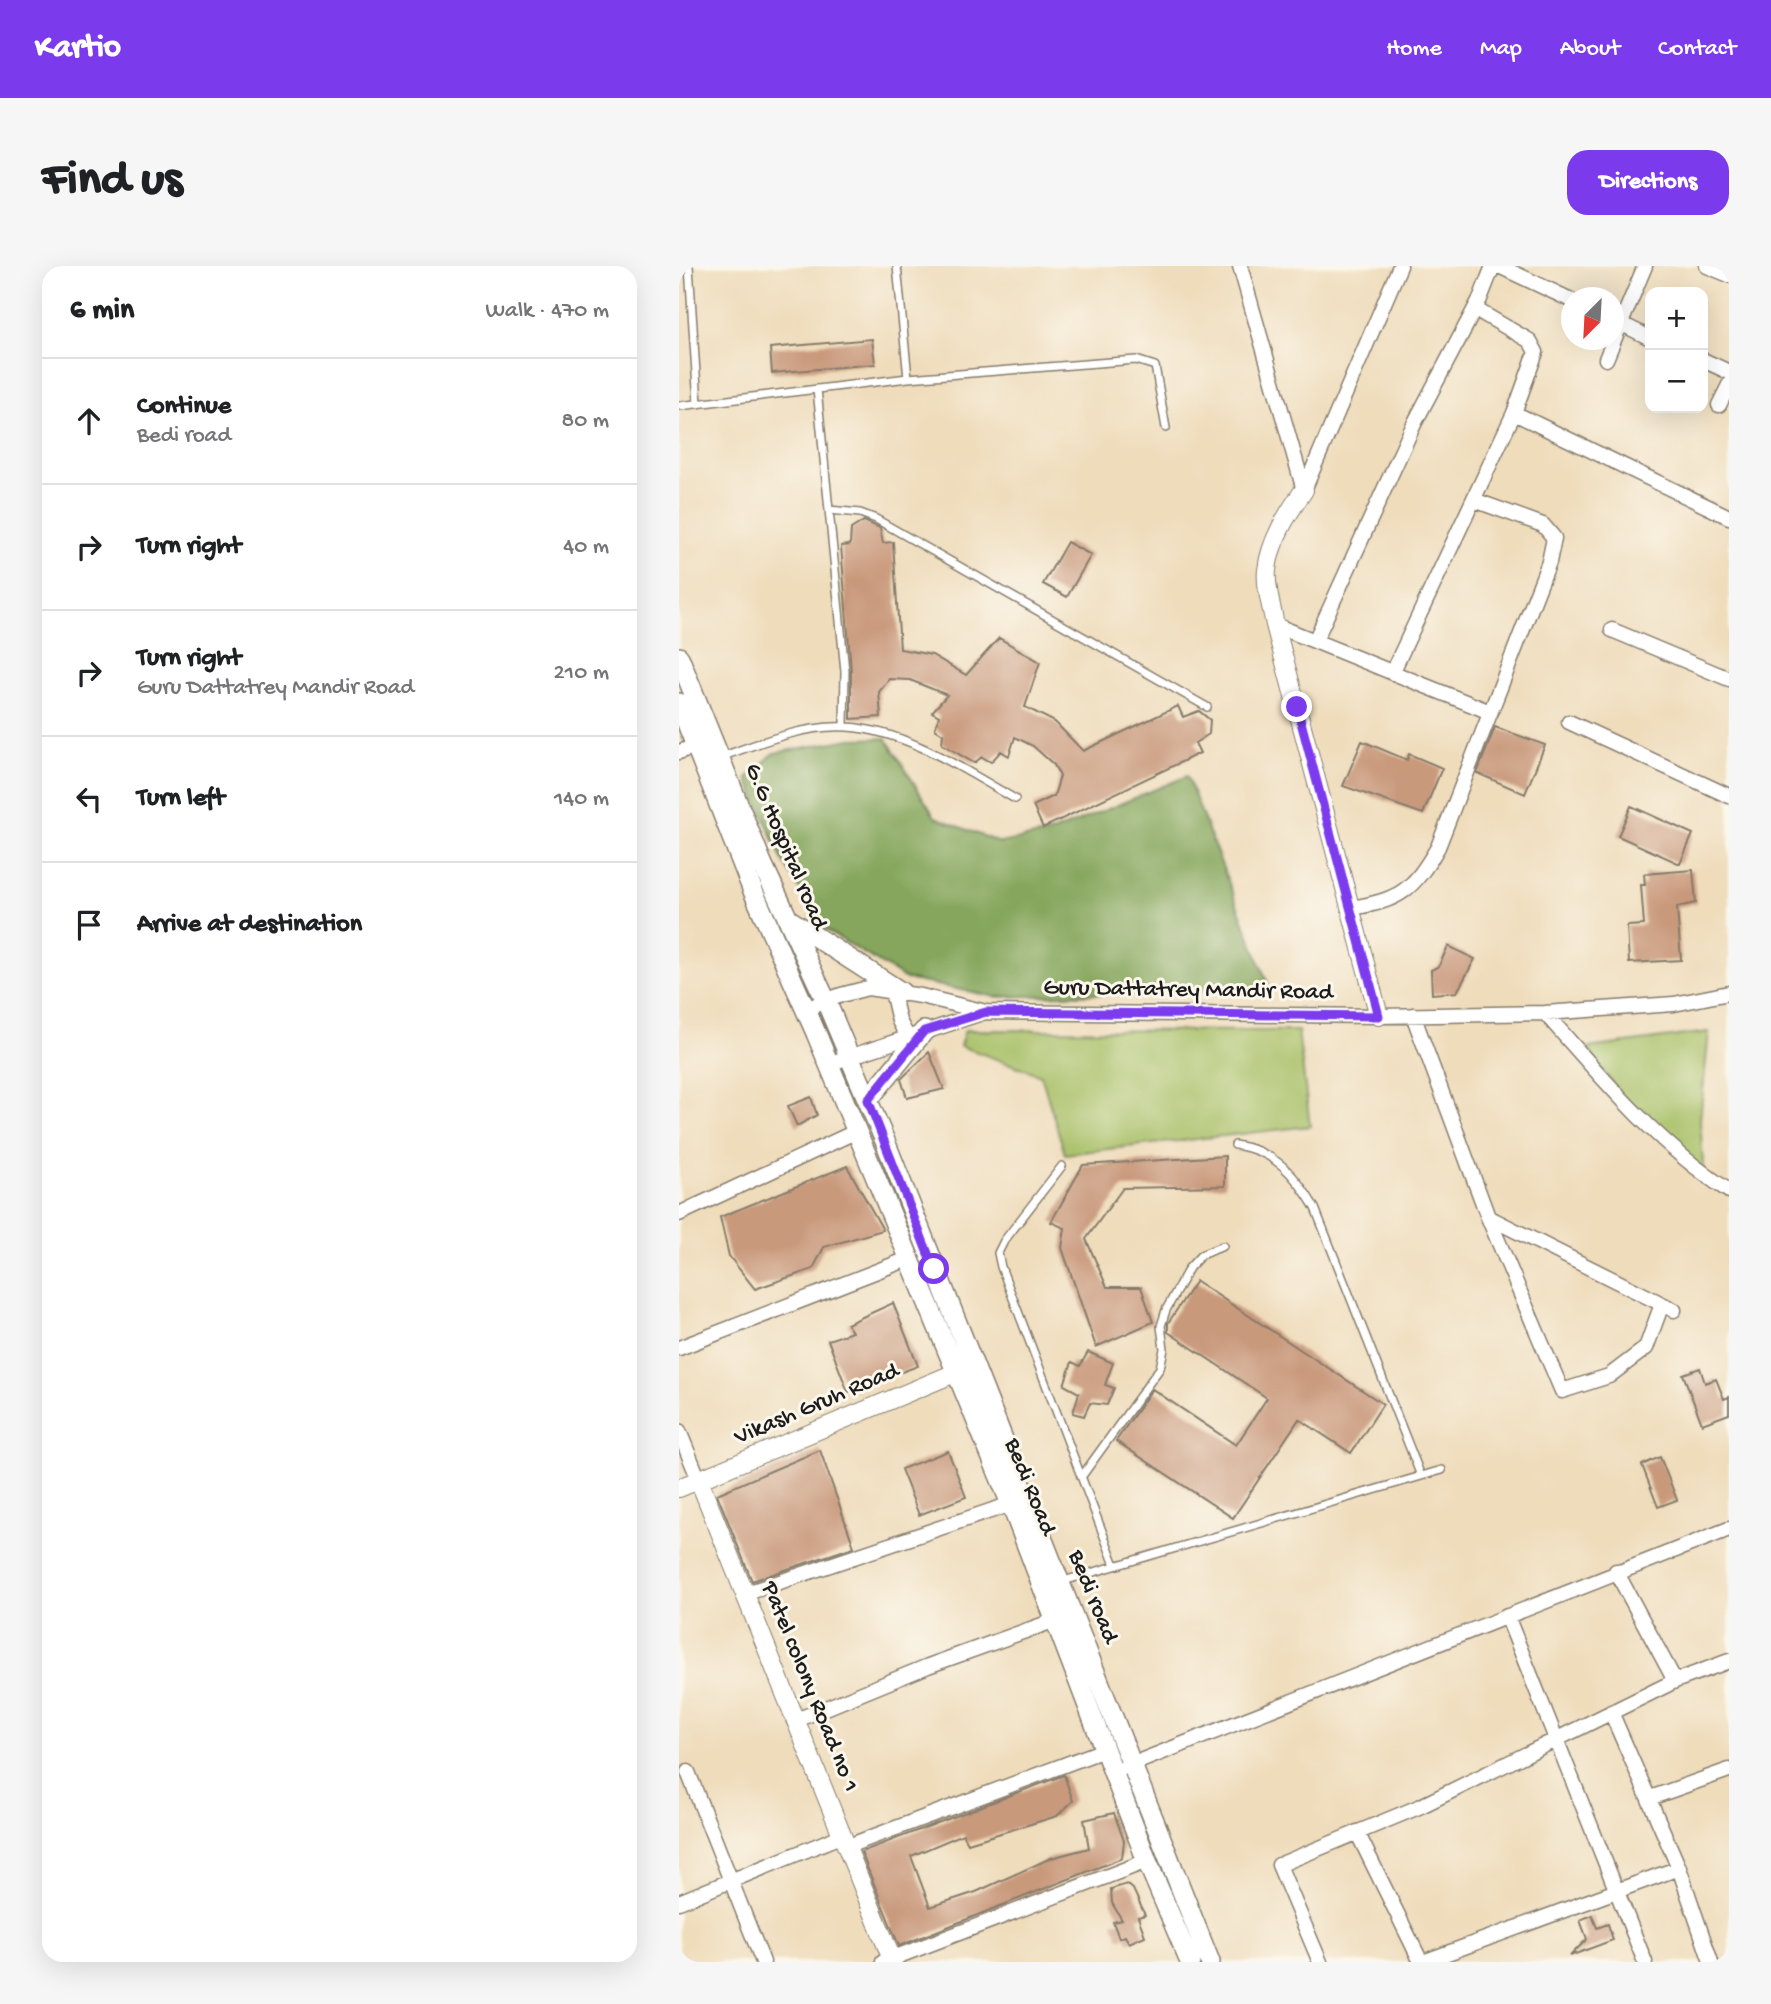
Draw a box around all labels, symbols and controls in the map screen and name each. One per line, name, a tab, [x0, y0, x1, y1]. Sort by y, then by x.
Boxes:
text: Kartio	[35, 30, 121, 68]
text: Home	[1386, 35, 1442, 64]
text: Map	[1480, 35, 1522, 64]
text: About	[1560, 35, 1620, 64]
text: Contact	[1658, 35, 1736, 64]
button: Directions	[1567, 150, 1729, 215]
text: Find us	[42, 153, 182, 211]
north arrow	[1561, 287, 1624, 350]
map controls	[1645, 287, 1708, 413]
button: +	[1645, 287, 1708, 350]
text: 6 min	[70, 294, 134, 329]
text: Walk · 470 m	[486, 298, 609, 325]
button: −	[1645, 350, 1708, 413]
text: Continue	[137, 392, 231, 423]
icon: ahead	[70, 402, 108, 440]
text: 80 m	[562, 408, 609, 435]
text: Bedi road	[137, 423, 231, 450]
icon: right	[70, 528, 108, 566]
text: Turn right	[137, 532, 241, 563]
text: 40 m	[563, 534, 609, 561]
text: Turn right	[137, 644, 241, 675]
icon: right	[70, 654, 108, 692]
text: 210 m	[554, 660, 609, 687]
text: Guru Dattatrey Mandir Road	[137, 675, 414, 702]
route end	[1281, 691, 1312, 722]
street label: G.G Hospital road	[737, 759, 834, 936]
icon: left	[70, 780, 108, 818]
text: Turn left	[137, 784, 225, 815]
text: 140 m	[554, 786, 609, 813]
icon: arrive	[70, 906, 108, 944]
text: Arrive at destination	[137, 910, 362, 941]
street label: Guru Dattatrey Mandir Road	[1043, 974, 1335, 1008]
route start	[918, 1253, 949, 1284]
street label: Vikash Gruh Road	[729, 1357, 905, 1453]
street label: Bedi Road	[996, 1433, 1062, 1542]
street label: Bedi road	[1060, 1545, 1125, 1650]
street label: Patel colony Road no 1	[753, 1577, 864, 1796]

